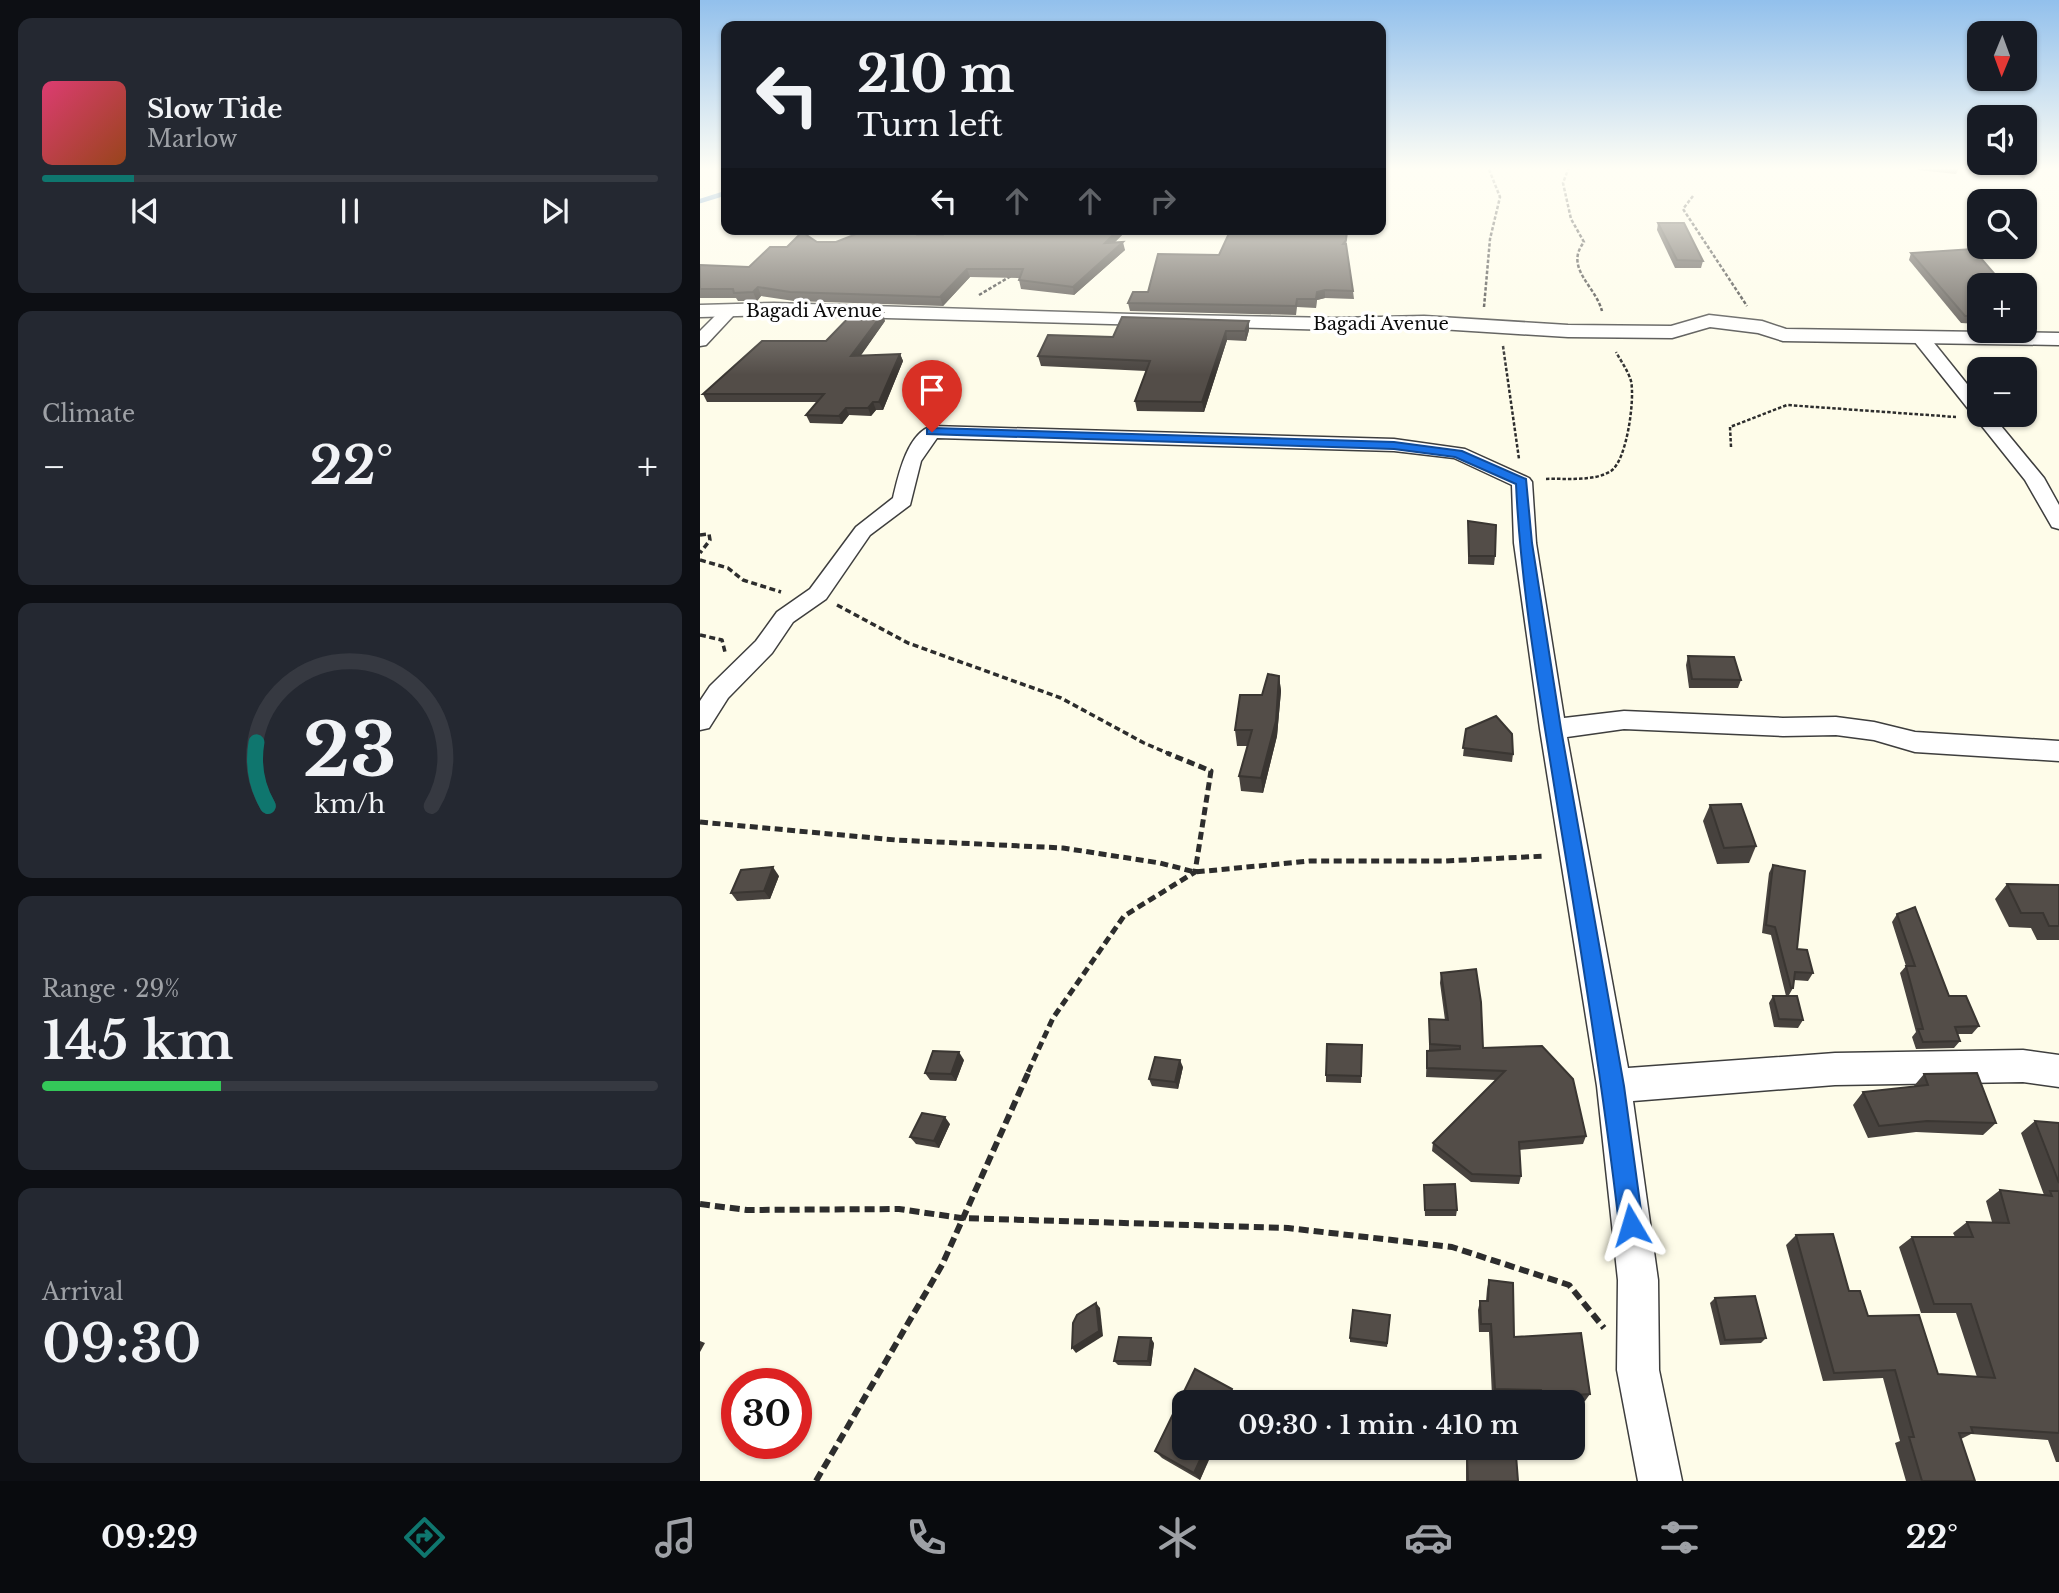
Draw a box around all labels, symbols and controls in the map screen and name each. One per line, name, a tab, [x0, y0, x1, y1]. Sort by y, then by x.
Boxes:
north arrow	[1967, 21, 2037, 91]
map controls	[1967, 21, 2037, 427]
text: 210 m	[857, 44, 1015, 105]
icon: left	[742, 49, 833, 140]
text: Slow Tide	[147, 93, 283, 125]
text: Turn left	[857, 105, 1003, 145]
button: sound	[1967, 105, 2037, 175]
text: Marlow	[147, 125, 237, 153]
icon: left	[925, 182, 963, 220]
icon: ahead	[998, 182, 1036, 220]
icon: ahead	[1071, 182, 1109, 220]
icon: right	[1144, 182, 1182, 220]
button: search	[1967, 189, 2037, 259]
icon: previous	[126, 192, 164, 230]
icon: pause	[331, 192, 369, 230]
icon: next	[536, 192, 574, 230]
button: +	[1967, 273, 2037, 343]
street label: Bagadi Avenue	[746, 300, 882, 322]
street label: Bagadi Avenue	[1313, 313, 1449, 335]
button: −	[1967, 357, 2037, 427]
pin	[902, 360, 962, 432]
icon: arrive	[913, 371, 951, 409]
text: Climate	[42, 400, 135, 428]
text: 22°	[310, 434, 394, 498]
text: −	[42, 443, 66, 490]
text: +	[637, 443, 658, 490]
text: 23	[303, 706, 397, 797]
text: km/h	[315, 789, 385, 820]
text: Range · 29%	[42, 975, 180, 1003]
text: 145 km	[42, 1009, 233, 1073]
position arrow	[1594, 1188, 1668, 1262]
text: Arrival	[42, 1278, 123, 1306]
text: 09:30	[42, 1312, 201, 1376]
speed limit sign: 30	[721, 1368, 812, 1459]
text: 09:30 · 1 min · 410 m	[1238, 1409, 1519, 1441]
icon: directions	[400, 1513, 449, 1562]
icon: music	[651, 1513, 700, 1562]
icon: phone	[902, 1513, 951, 1562]
icon: climate	[1153, 1513, 1202, 1562]
icon: car	[1404, 1513, 1453, 1562]
icon: filters	[1655, 1513, 1704, 1562]
text: 09:29	[101, 1517, 198, 1557]
text: 22°	[1906, 1517, 1958, 1557]

